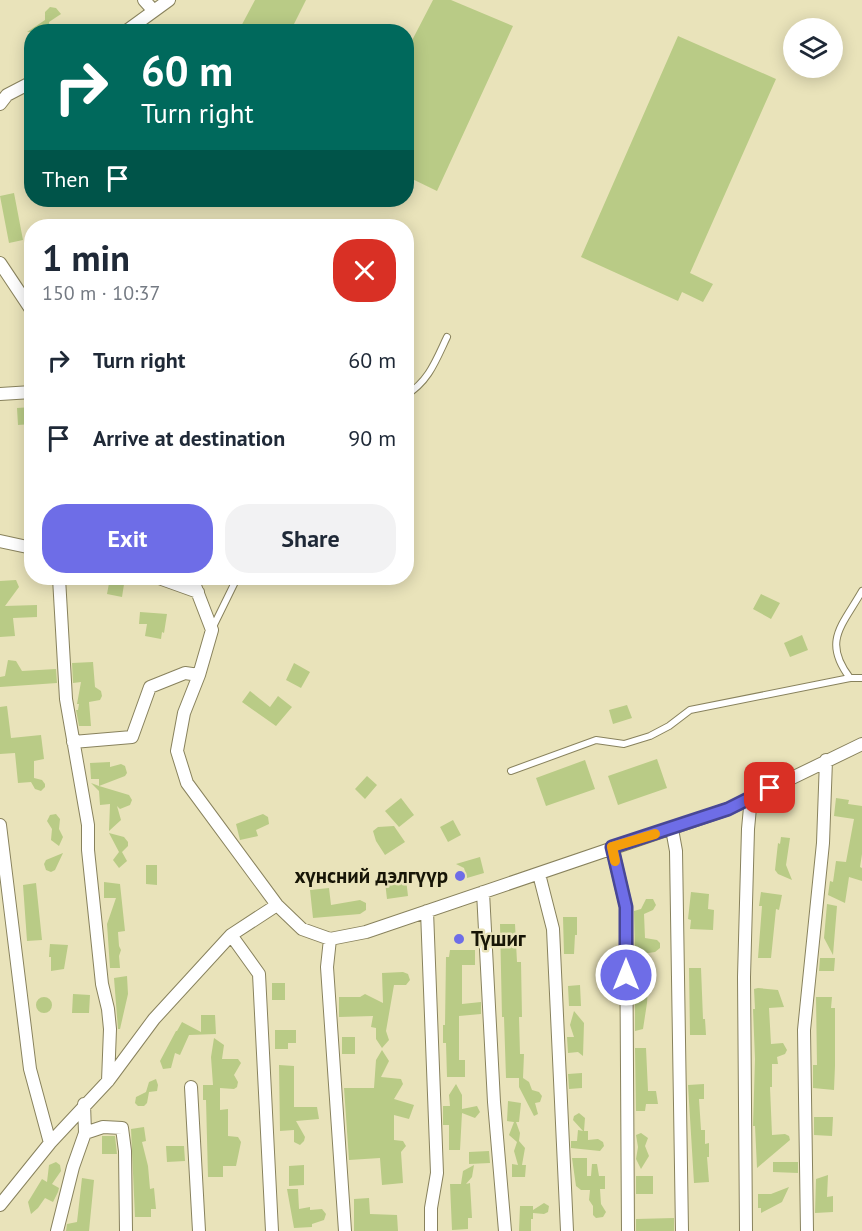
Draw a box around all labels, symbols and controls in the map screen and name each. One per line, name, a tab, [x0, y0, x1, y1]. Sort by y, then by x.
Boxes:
map controls	[783, 18, 843, 78]
button: layers	[783, 18, 843, 78]
text: 60 m	[141, 43, 233, 98]
icon: right	[42, 48, 120, 126]
text: Turn right	[141, 96, 254, 130]
icon: arrive	[101, 162, 134, 195]
text: Then	[42, 165, 89, 193]
text: 1 min	[42, 234, 130, 281]
button: close	[333, 239, 396, 302]
text: 150 m · 10:37	[42, 280, 160, 306]
icon: right	[42, 344, 75, 377]
text: Turn right	[93, 346, 185, 374]
text: 60 m	[348, 346, 396, 374]
icon: arrive	[42, 422, 75, 455]
text: Arrive at destination	[93, 424, 285, 452]
text: 90 m	[348, 424, 396, 452]
button: Exit	[42, 504, 213, 573]
button: Share	[225, 504, 396, 573]
pin	[744, 762, 795, 813]
icon: arrive	[753, 771, 786, 804]
place label: хүнсний дэлгүүр	[294, 862, 448, 889]
marker: хүнсний дэлгүүр	[453, 869, 467, 883]
place label: Түшиг	[471, 925, 526, 952]
marker: Түшиг	[452, 932, 466, 946]
position arrow	[594, 943, 658, 1007]

